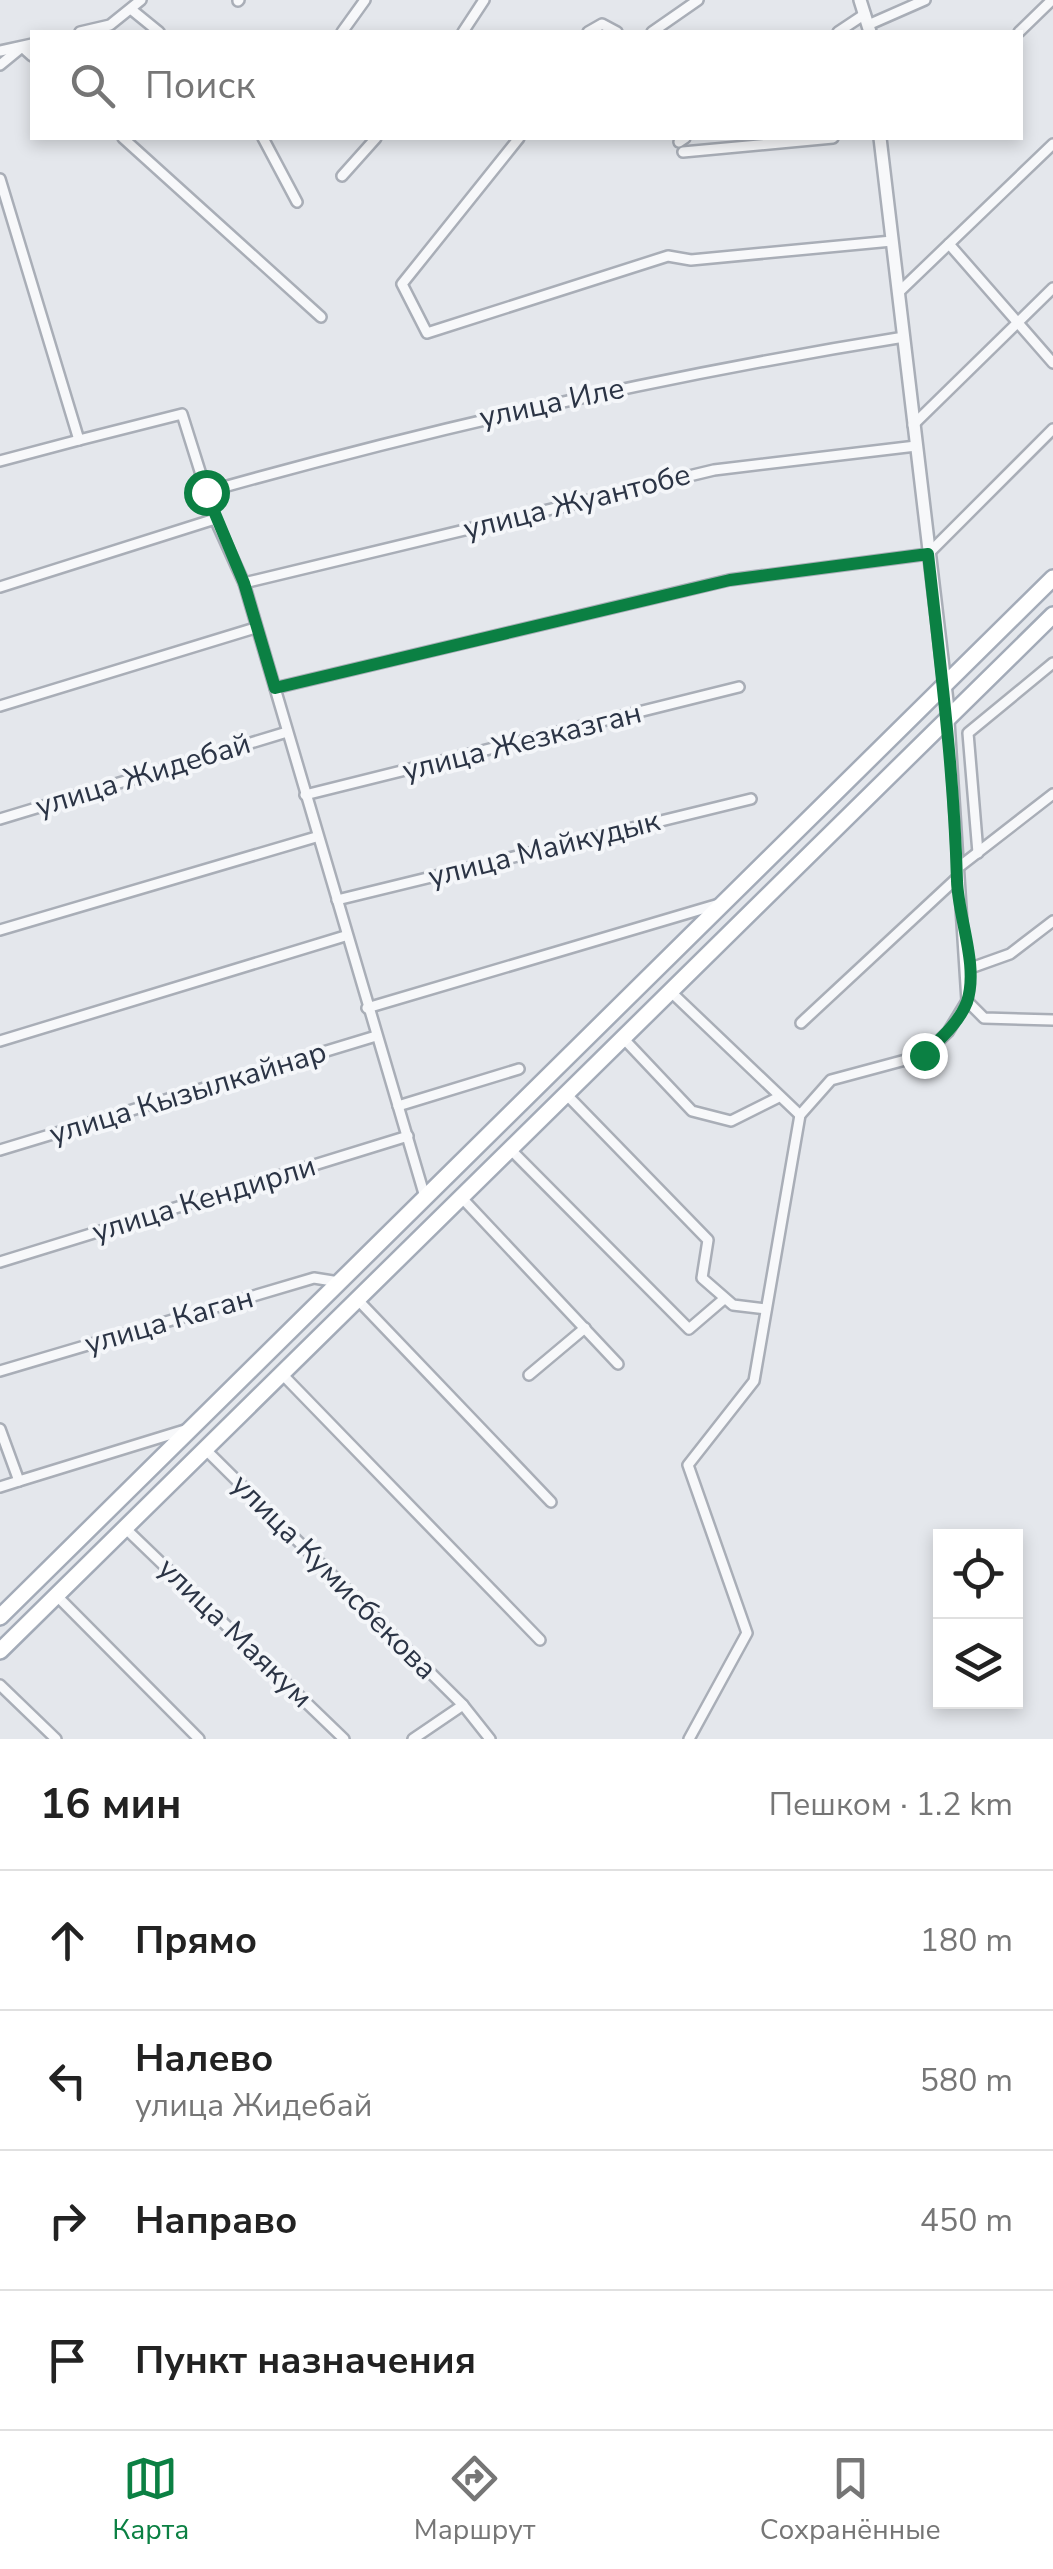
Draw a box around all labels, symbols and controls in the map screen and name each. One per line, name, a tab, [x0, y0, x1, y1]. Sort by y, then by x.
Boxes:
search box	[30, 30, 1023, 140]
icon: search	[65, 58, 120, 113]
text: Поиск	[145, 60, 255, 111]
street label: улица Иле	[476, 368, 628, 438]
street label: улица Жуантобе	[459, 454, 695, 550]
route start	[184, 470, 230, 516]
street label: улица Жезказган	[398, 692, 646, 792]
street label: улица Жидебай	[31, 723, 255, 827]
street label: улица Майкудык	[424, 800, 664, 898]
street label: улица Кызылкайнар	[44, 1031, 332, 1155]
route end	[902, 1033, 948, 1079]
street label: улица Кендирли	[87, 1146, 321, 1252]
street label: улица Каган	[80, 1277, 258, 1365]
street label: улица Кумисбекова	[222, 1465, 446, 1689]
map controls	[933, 1529, 1023, 1709]
button: locate	[933, 1529, 1023, 1619]
street label: улица Маякум	[149, 1549, 321, 1717]
button: layers	[933, 1619, 1023, 1709]
text: 16 мин	[40, 1776, 181, 1833]
text: Пешком · 1.2 km	[769, 1783, 1013, 1826]
icon: ahead	[40, 1913, 95, 1968]
text: Прямо	[135, 1915, 257, 1966]
text: 180 m	[920, 1919, 1013, 1962]
text: Налево	[135, 2033, 274, 2084]
icon: left	[40, 2053, 95, 2108]
text: 580 m	[920, 2059, 1013, 2102]
text: улица Жидебай	[135, 2084, 372, 2127]
icon: right	[40, 2193, 95, 2248]
text: Направо	[135, 2195, 297, 2246]
text: 450 m	[920, 2199, 1013, 2242]
icon: arrive	[40, 2333, 95, 2388]
text: Пункт назначения	[135, 2335, 476, 2386]
tab: Карта	[112, 2451, 189, 2549]
tab: Маршрут	[414, 2451, 535, 2549]
tab: Сохранённые	[760, 2451, 941, 2549]

